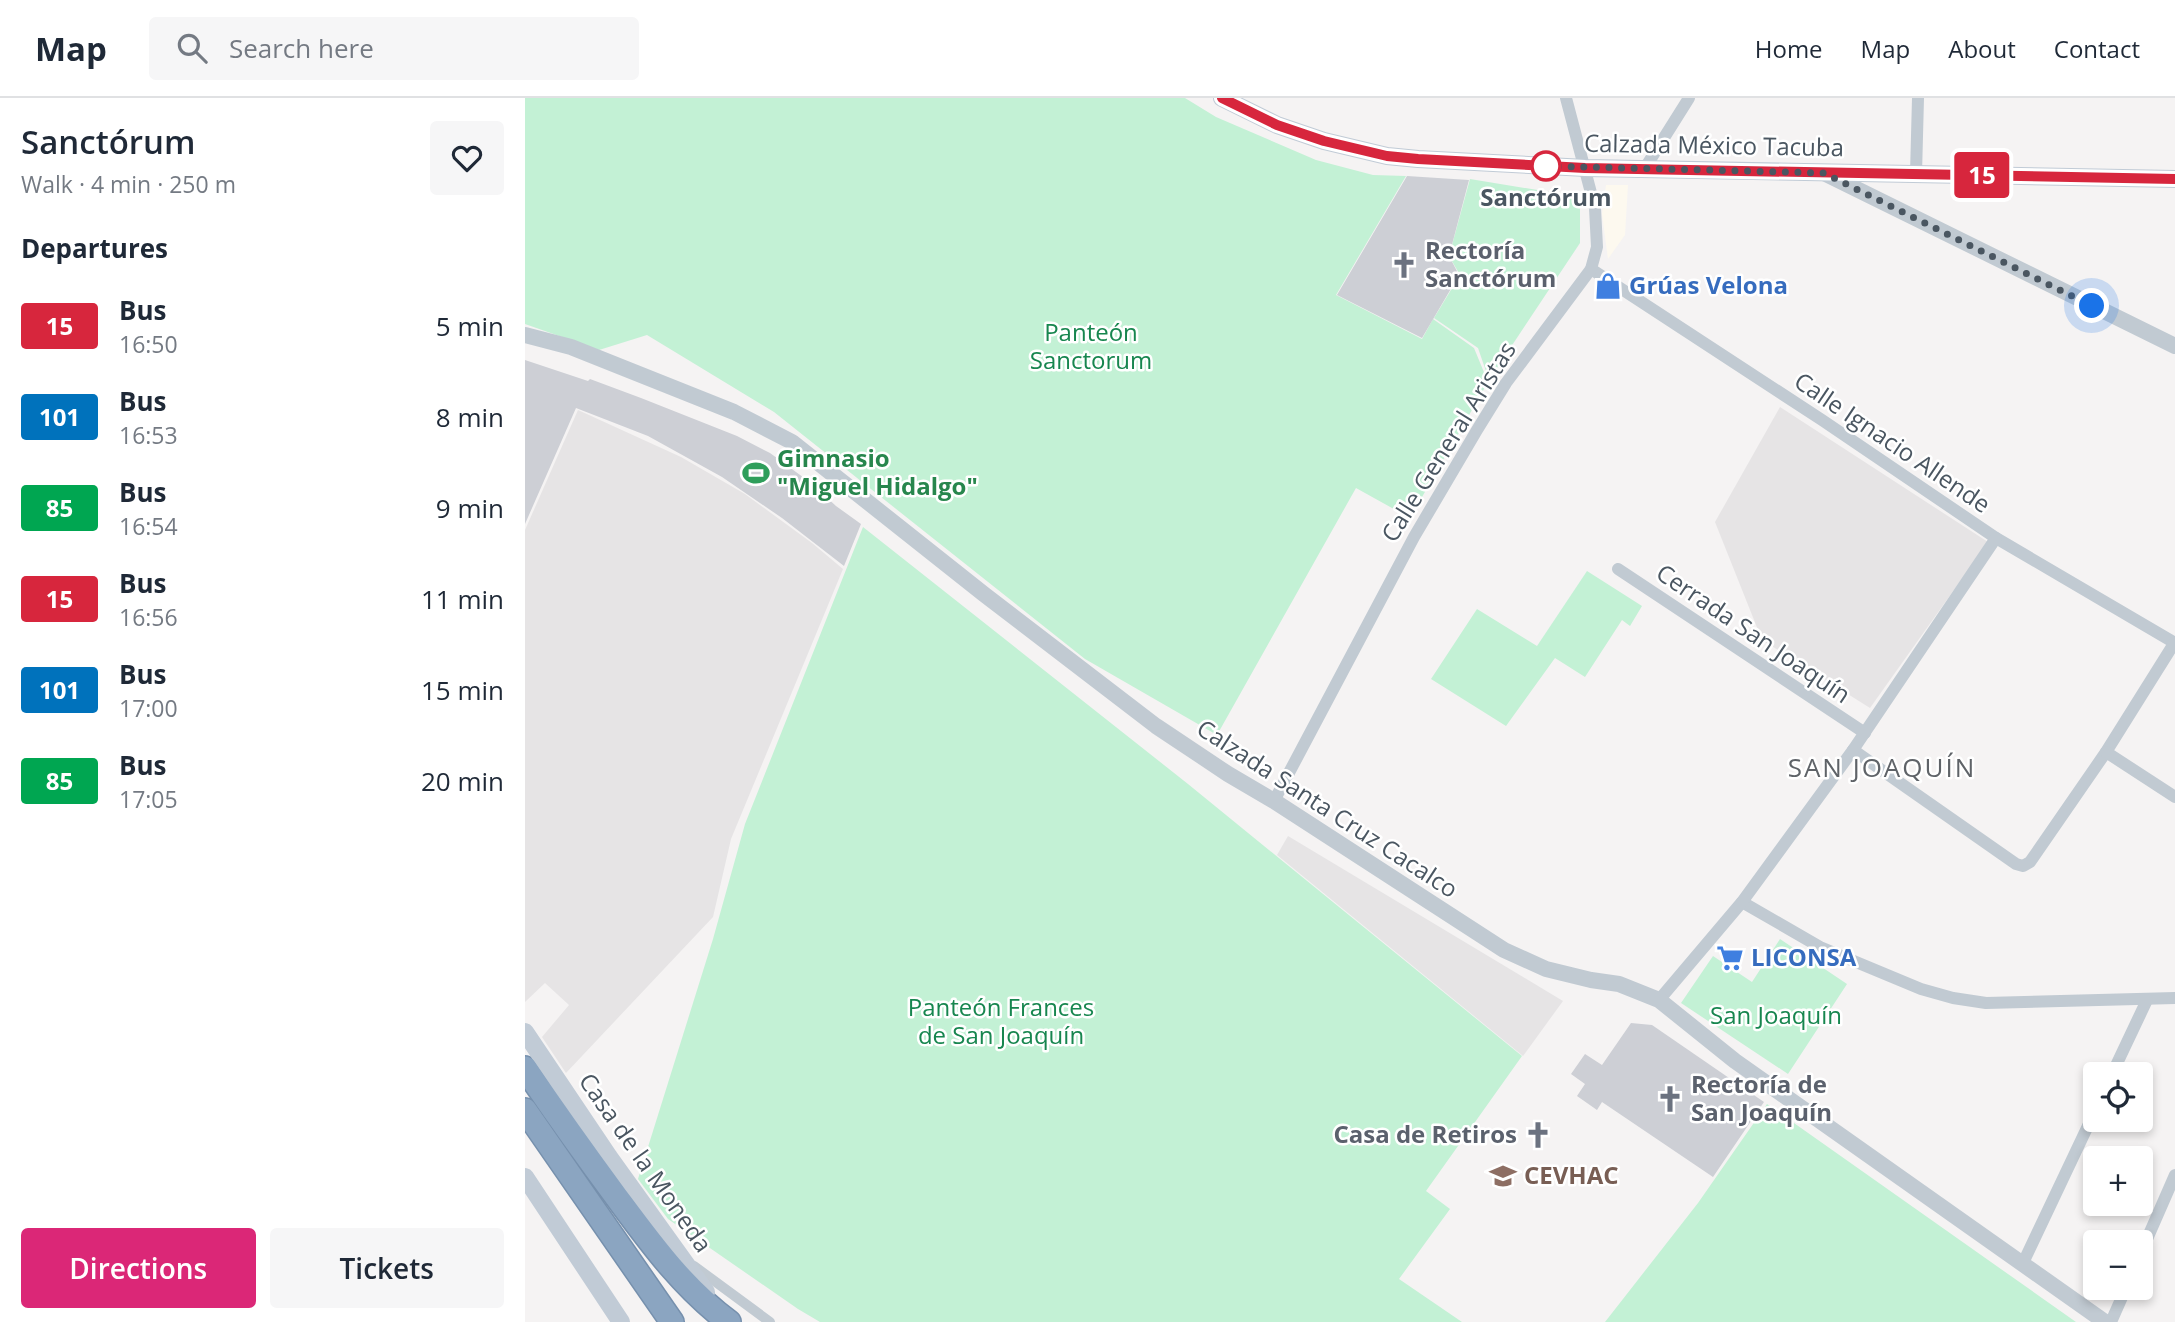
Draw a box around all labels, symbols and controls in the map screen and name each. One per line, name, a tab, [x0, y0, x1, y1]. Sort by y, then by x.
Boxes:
search box	[149, 17, 639, 80]
text: Map	[35, 26, 107, 71]
icon: search	[173, 29, 211, 67]
text: Search here	[229, 30, 374, 66]
text: Home	[1755, 32, 1823, 65]
text: Map	[1861, 32, 1910, 65]
text: About	[1948, 32, 2016, 65]
text: Contact	[2054, 32, 2140, 65]
text: Sanctórum	[21, 119, 196, 164]
button: heart	[430, 121, 504, 195]
street label: Calzada México Tacuba	[1584, 126, 1844, 163]
marker: Sanctórum	[1531, 151, 1561, 181]
line badge: 15	[1951, 152, 2013, 198]
text: 15	[1968, 158, 1996, 191]
text: Walk · 4 min · 250 m	[21, 168, 236, 200]
place label: Sanctórum	[1480, 180, 1612, 213]
text: Departures	[21, 230, 168, 266]
place label: Rectoría Sanctórum	[1425, 233, 1556, 294]
church icon: Rectoría Sanctórum	[1389, 250, 1419, 280]
place label: Grúas Velona	[1629, 268, 1788, 301]
shop icon: Grúas Velona	[1593, 271, 1623, 301]
your location	[2074, 288, 2109, 323]
text: Bus	[119, 292, 166, 328]
text: 5 min	[436, 308, 504, 344]
text: 15	[46, 309, 73, 342]
park label: Panteón Sanctorum	[1030, 315, 1152, 376]
text: 16:50	[119, 328, 178, 360]
street label: Calle General Aristas	[1373, 335, 1523, 548]
street label: Calle Ignacio Allende	[1788, 364, 1997, 520]
text: Bus	[119, 383, 166, 419]
text: 8 min	[436, 399, 504, 435]
text: 101	[39, 400, 80, 433]
text: 16:53	[119, 419, 178, 451]
place label: Gimnasio "Miguel Hidalgo"	[777, 441, 978, 502]
sports icon: Gimnasio "Miguel Hidalgo"	[741, 458, 771, 488]
text: Bus	[119, 474, 166, 510]
text: 9 min	[436, 490, 504, 526]
text: 85	[46, 491, 73, 524]
text: 16:54	[119, 510, 178, 542]
street label: Cerrada San Joaquín	[1650, 555, 1857, 710]
text: Bus	[119, 565, 166, 601]
text: 11 min	[421, 581, 504, 617]
text: 15	[46, 582, 73, 615]
text: 16:56	[119, 601, 178, 633]
text: Bus	[119, 656, 166, 692]
text: 15 min	[421, 672, 504, 708]
text: 101	[39, 673, 80, 706]
text: 17:00	[119, 692, 178, 724]
street label: Calzada Santa Cruz Cacalco	[1191, 711, 1465, 905]
text: Bus	[119, 747, 166, 783]
district label: SAN JOAQUÍN	[1788, 749, 1976, 785]
text: 20 min	[421, 763, 504, 799]
text: 85	[46, 764, 73, 797]
text: 17:05	[119, 783, 178, 815]
place label: LICONSA	[1751, 940, 1857, 973]
supermarket icon: LICONSA	[1715, 943, 1745, 973]
park label: Panteón Frances de San Joaquín	[908, 990, 1094, 1051]
park label: San Joaquín	[1710, 998, 1842, 1031]
map controls	[2083, 1062, 2153, 1300]
button: locate	[2083, 1062, 2153, 1132]
street label: Casa de la Moneda	[572, 1066, 720, 1258]
place label: Rectoría de San Joaquín	[1691, 1067, 1832, 1128]
church icon: Rectoría de San Joaquín	[1655, 1084, 1685, 1114]
place label: Casa de Retiros	[1333, 1117, 1517, 1150]
church icon: Casa de Retiros	[1523, 1120, 1553, 1150]
button: +	[2083, 1146, 2153, 1216]
place label: CEVHAC	[1524, 1158, 1619, 1191]
school or university icon: CEVHAC	[1488, 1161, 1518, 1191]
button: Directions	[21, 1228, 256, 1308]
button: Tickets	[270, 1228, 504, 1308]
button: −	[2083, 1230, 2153, 1300]

